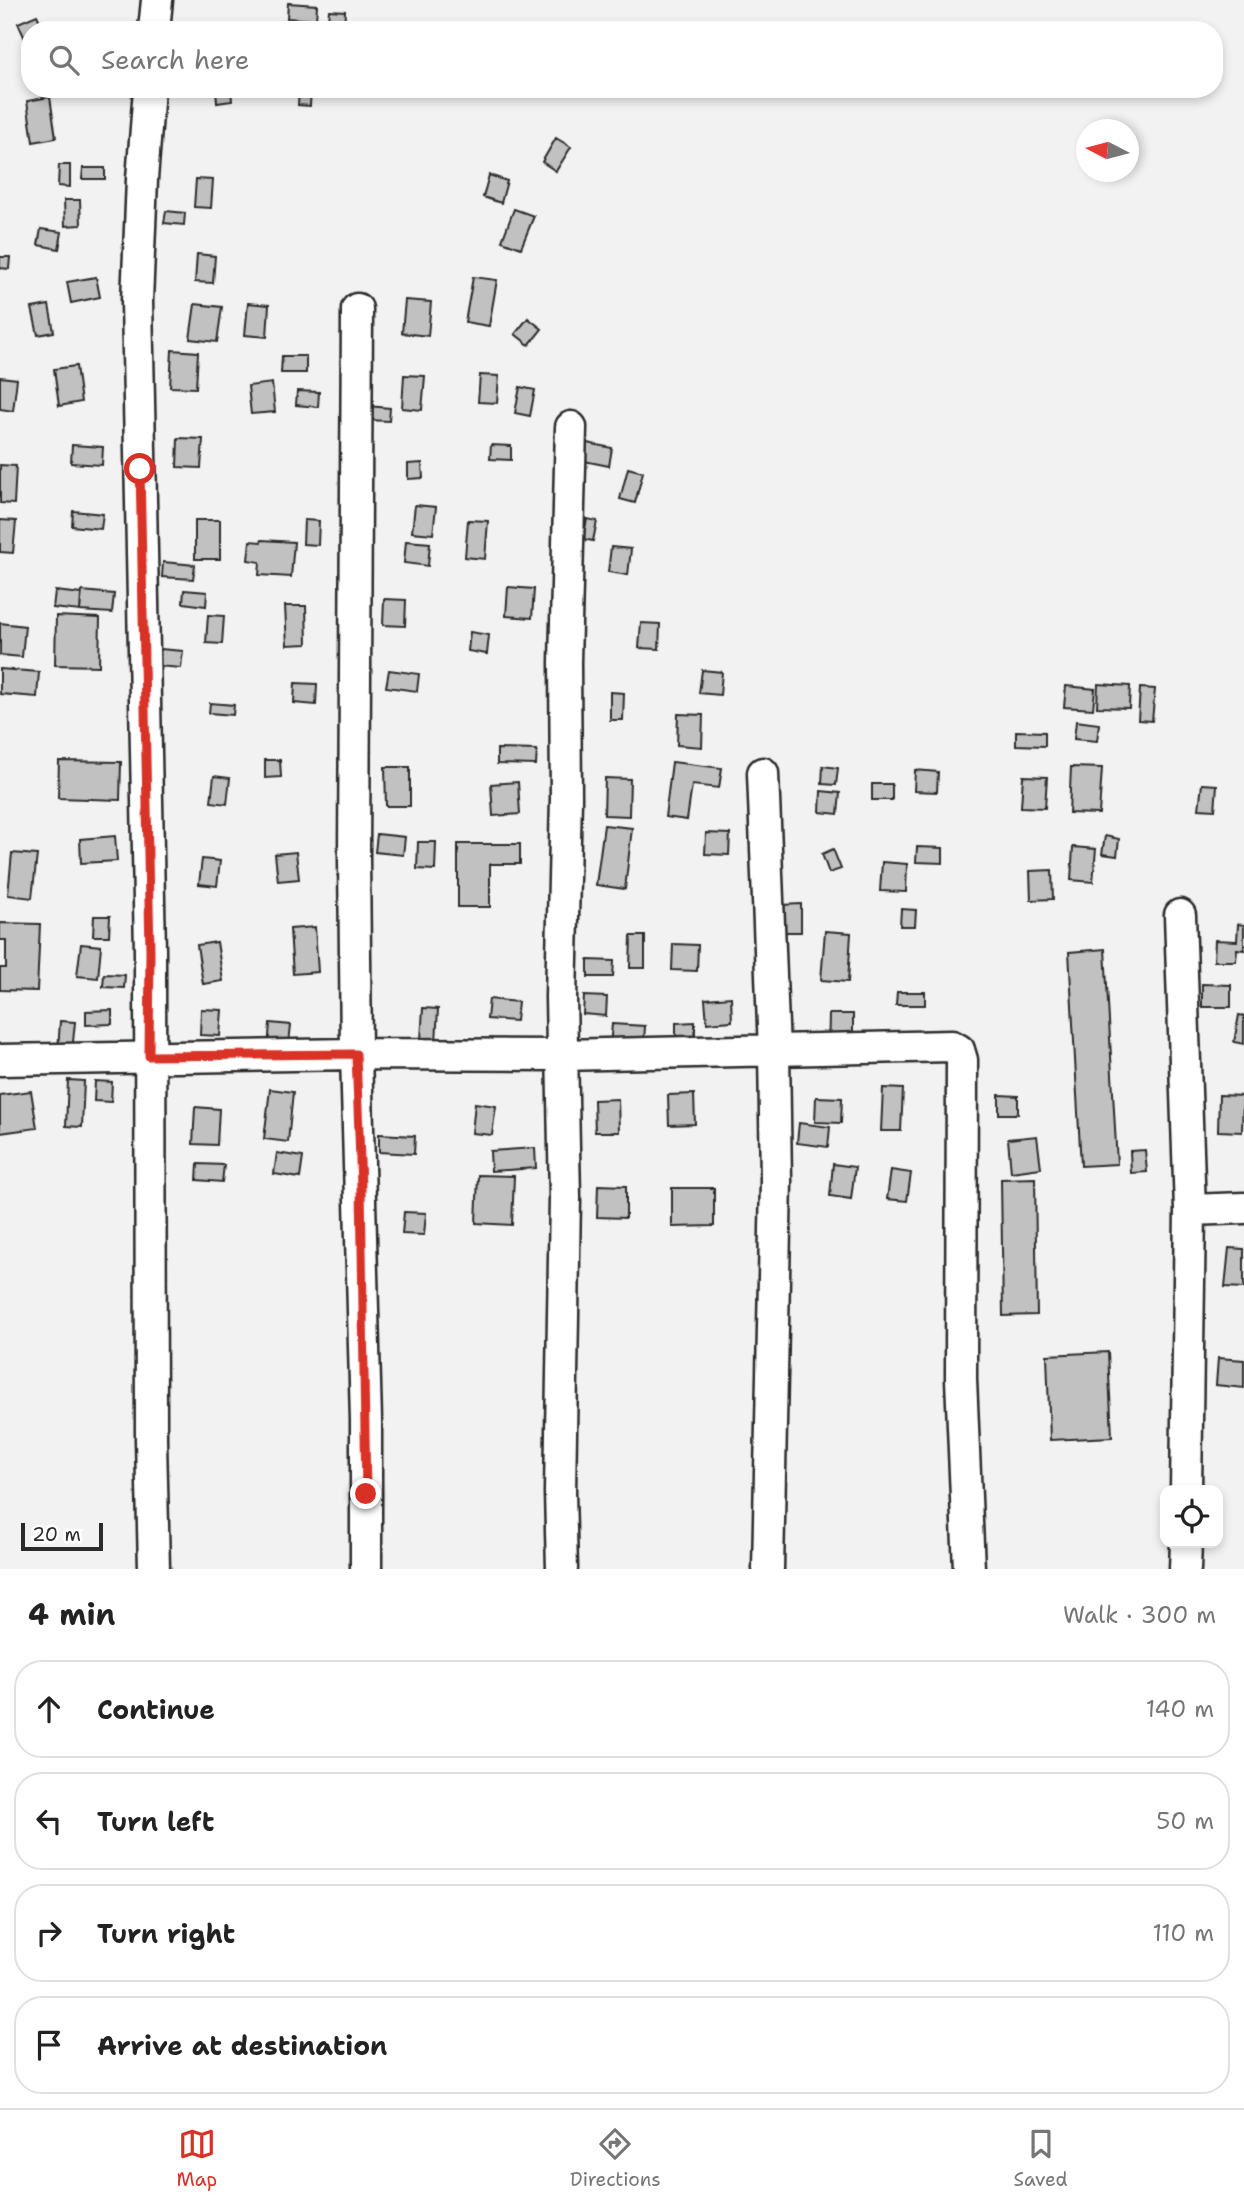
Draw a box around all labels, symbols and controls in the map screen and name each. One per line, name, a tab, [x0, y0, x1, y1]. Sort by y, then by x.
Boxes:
search box	[21, 21, 1223, 98]
icon: search	[45, 41, 83, 79]
text: Search here	[101, 42, 250, 77]
north arrow	[1076, 119, 1139, 182]
route start	[124, 453, 155, 484]
route end	[350, 1478, 381, 1509]
map controls	[1160, 1485, 1223, 1548]
button: locate	[1160, 1485, 1223, 1548]
scale bar	[21, 1520, 103, 1552]
text: 20 m	[32, 1522, 81, 1547]
text: 4 min	[28, 1594, 115, 1635]
text: Walk · 300 m	[1063, 1600, 1216, 1630]
icon: ahead	[30, 1690, 68, 1728]
text: Continue	[97, 1692, 215, 1727]
text: 140 m	[1146, 1694, 1214, 1724]
icon: left	[30, 1802, 68, 1840]
text: Turn left	[97, 1804, 214, 1839]
text: 50 m	[1156, 1806, 1214, 1836]
icon: right	[30, 1914, 68, 1952]
text: Turn right	[97, 1916, 235, 1951]
text: 110 m	[1152, 1918, 1214, 1948]
icon: arrive	[30, 2026, 68, 2064]
text: Arrive at destination	[97, 2028, 387, 2063]
tab: Map	[176, 2125, 217, 2192]
tab: Directions	[570, 2125, 661, 2192]
tab: Saved	[1014, 2125, 1068, 2192]

